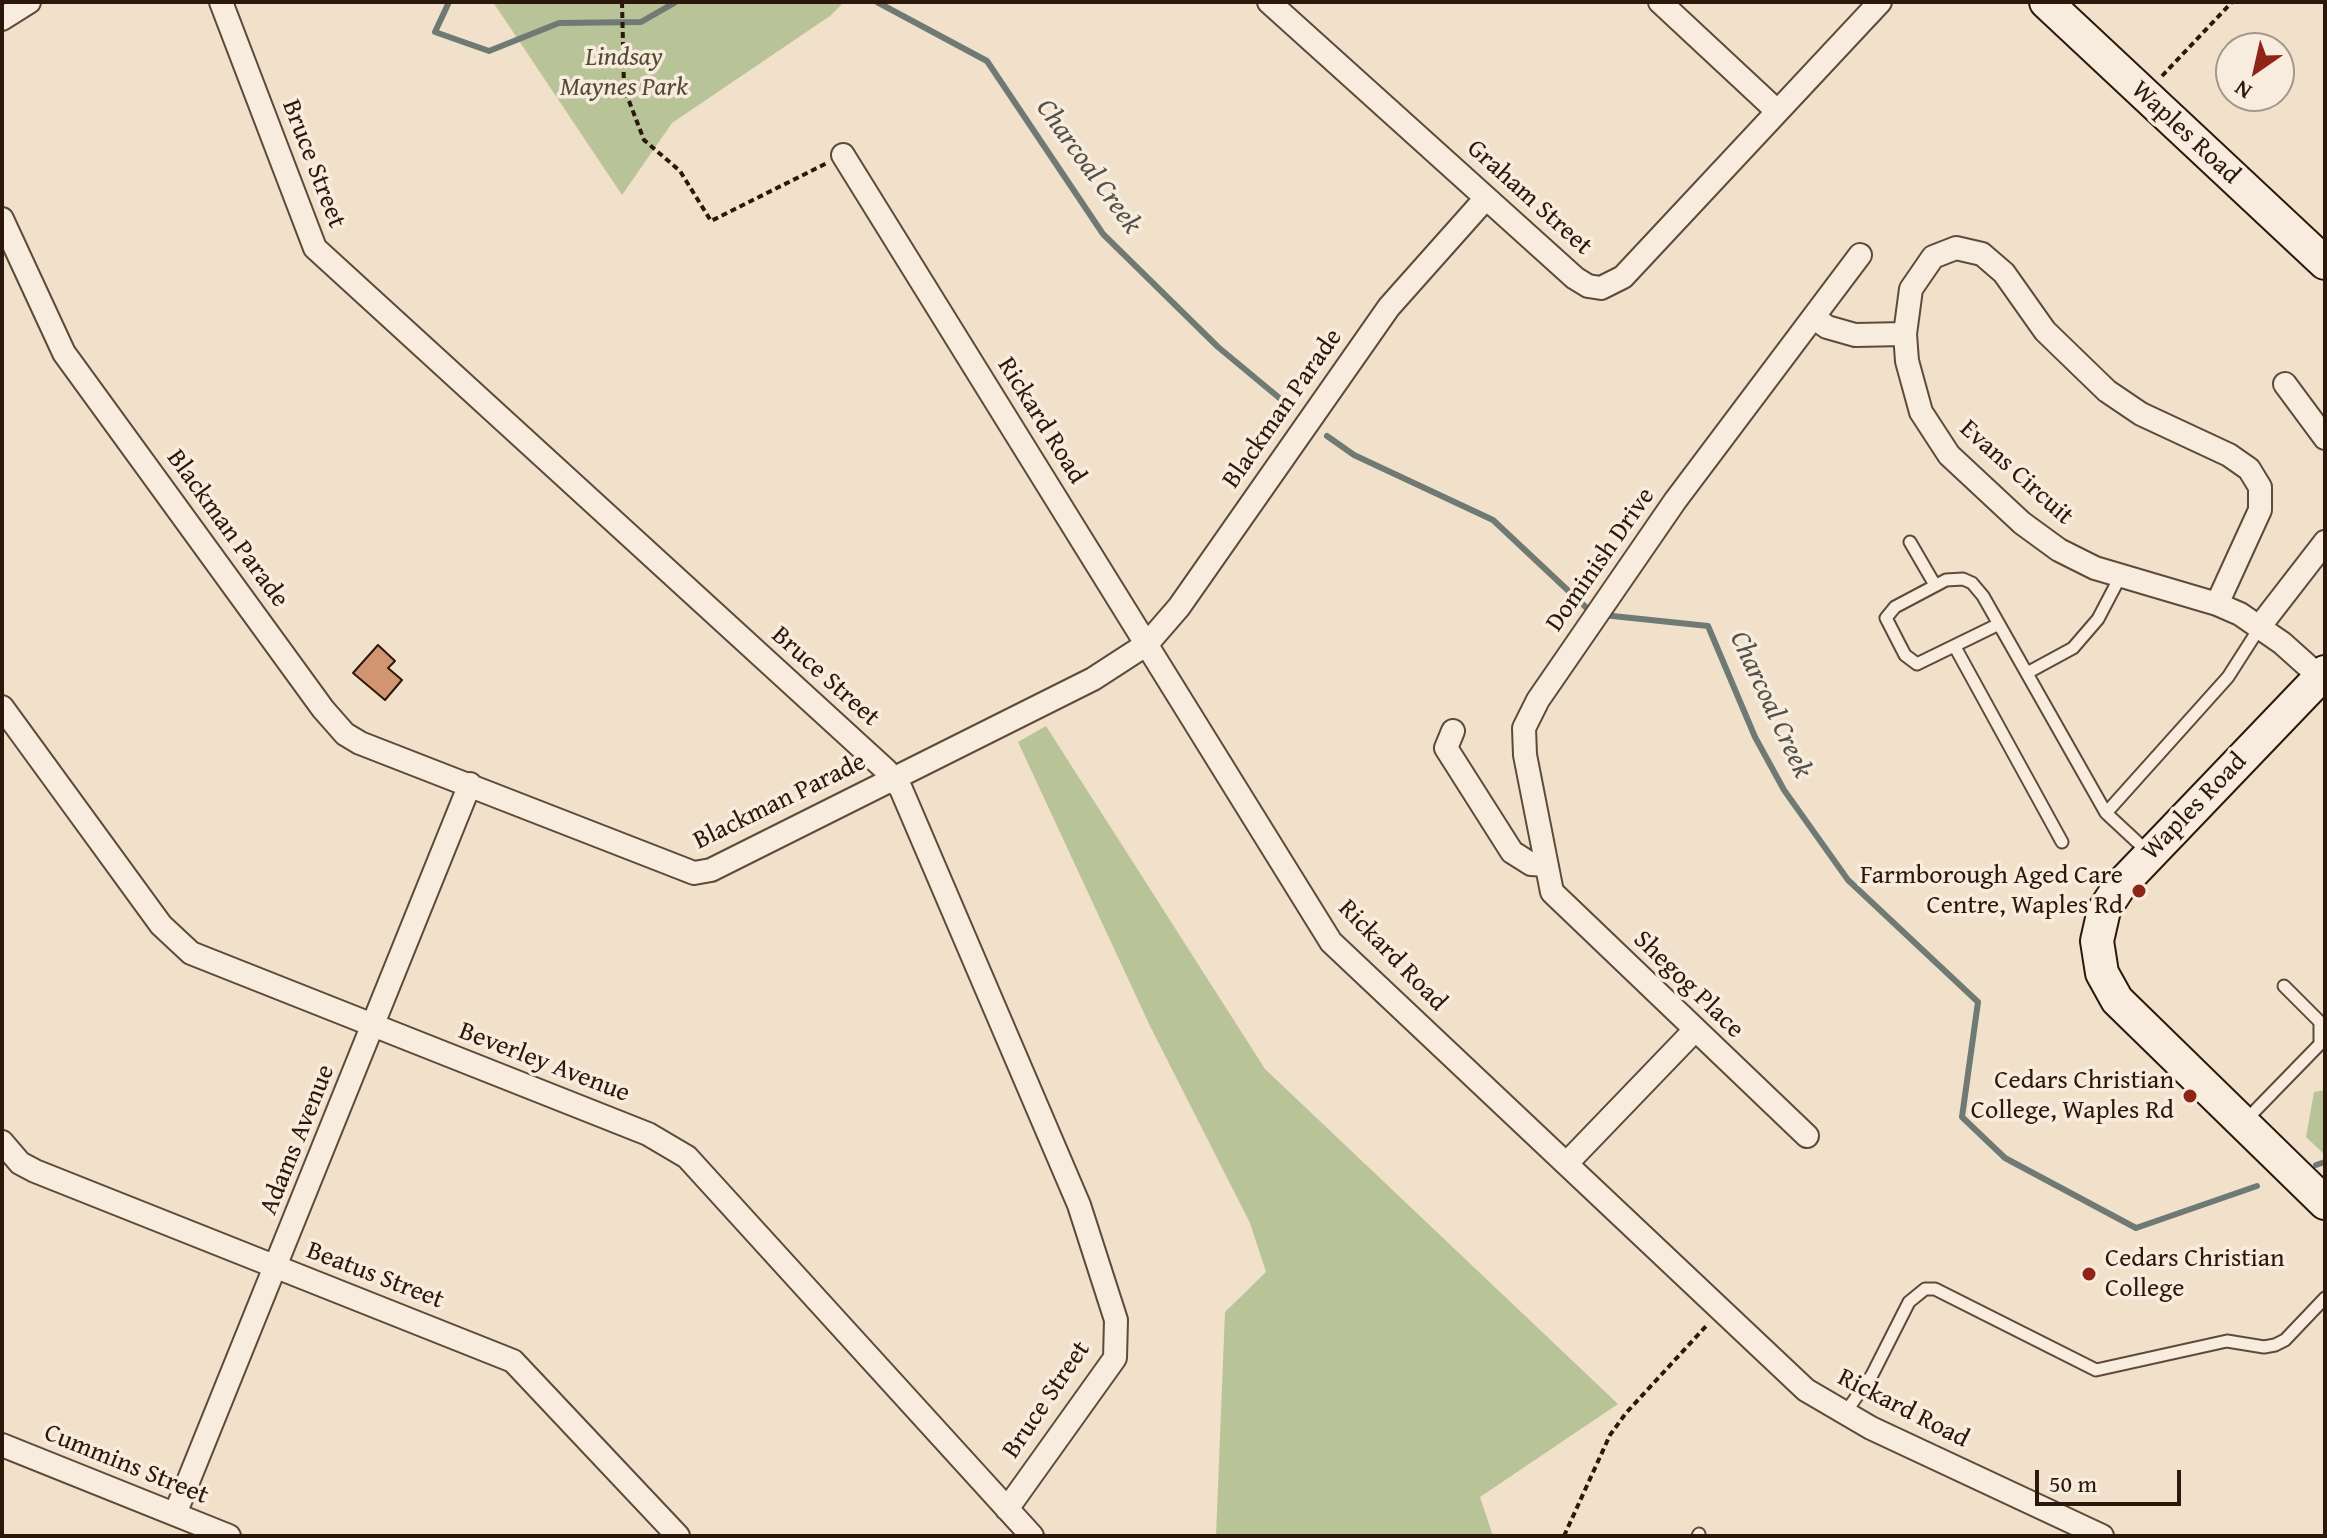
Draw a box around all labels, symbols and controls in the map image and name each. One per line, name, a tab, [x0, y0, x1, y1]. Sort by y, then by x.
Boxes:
north arrow	[2215, 32, 2295, 112]
park label: Lindsay Maynes Park	[560, 42, 688, 104]
text: N	[2228, 73, 2258, 108]
street label: Waples Road	[2124, 75, 2246, 191]
water label: Charcoal Creek	[1028, 93, 1148, 241]
street label: Bruce Street	[274, 96, 352, 232]
street label: Graham Street	[1460, 134, 1598, 262]
street label: Blackman Parade	[1216, 323, 1350, 495]
street label: Rickard Road	[990, 352, 1092, 490]
street label: Evans Circuit	[1953, 414, 2079, 532]
street label: Blackman Parade	[159, 444, 295, 614]
street label: Dominish Drive	[1540, 482, 1662, 638]
street label: Bruce Street	[764, 620, 886, 734]
water label: Charcoal Creek	[1721, 626, 1819, 784]
street label: Blackman Parade	[689, 747, 871, 857]
street label: Waples Road	[2136, 747, 2254, 867]
place label: Farmborough Aged Care Centre, Waples Rd	[1860, 860, 2123, 922]
marker: Farmborough Aged Care Centre, Waples Rd	[2130, 882, 2148, 900]
street label: Rickard Road	[1331, 894, 1453, 1018]
street label: Shegog Place	[1626, 925, 1750, 1045]
street label: Beverley Avenue	[454, 1016, 634, 1110]
street label: Adams Avenue	[254, 1060, 342, 1220]
place label: Cedars Christian College, Waples Rd	[1971, 1065, 2174, 1126]
marker: Cedars Christian College, Waples Rd	[2181, 1087, 2199, 1105]
street label: Beatus Street	[302, 1236, 448, 1316]
place label: Cedars Christian College	[2105, 1243, 2285, 1304]
marker: Cedars Christian College	[2080, 1265, 2098, 1283]
street label: Bruce Street	[996, 1335, 1098, 1465]
street label: Rickard Road	[1832, 1363, 1974, 1455]
street label: Cummins Street	[39, 1418, 213, 1512]
scale bar	[2039, 1454, 2185, 1504]
text: 50 m	[2049, 1466, 2097, 1501]

